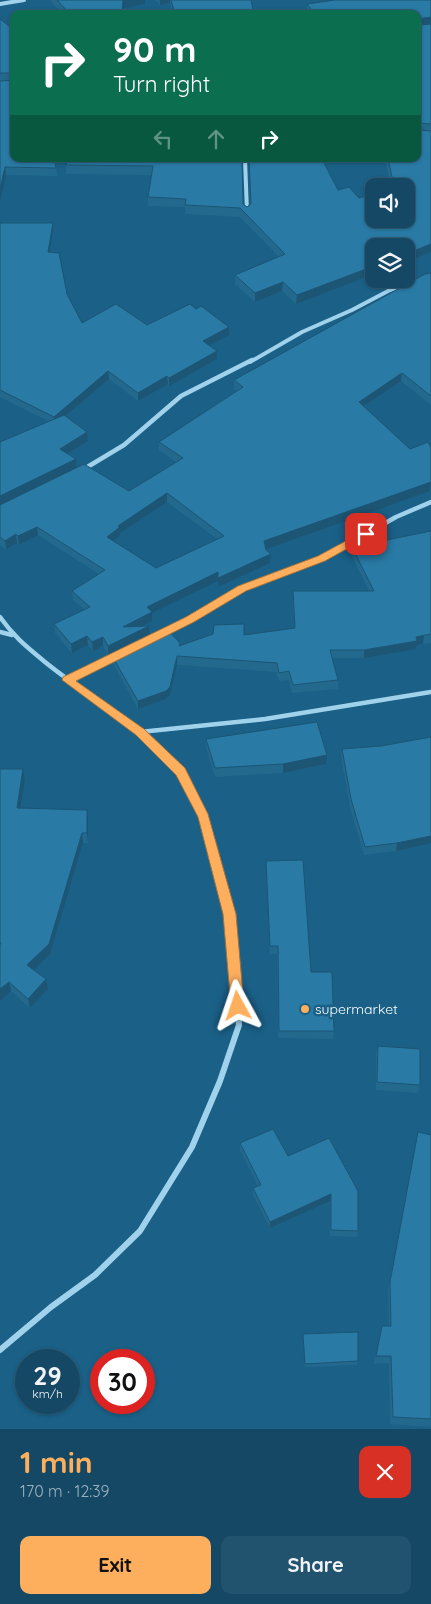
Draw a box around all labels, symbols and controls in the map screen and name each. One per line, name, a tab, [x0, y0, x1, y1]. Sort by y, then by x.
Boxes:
text: 90 m	[113, 27, 196, 71]
icon: right	[30, 30, 95, 95]
text: Turn right	[113, 70, 210, 98]
icon: left	[149, 125, 177, 153]
icon: ahead	[202, 125, 230, 153]
icon: right	[255, 125, 283, 153]
map controls	[365, 178, 415, 288]
button: sound	[365, 178, 415, 228]
button: layers	[365, 238, 415, 288]
pin	[345, 513, 387, 555]
icon: arrive	[352, 520, 380, 548]
position arrow	[211, 979, 263, 1031]
place label: supermarket	[315, 1000, 398, 1018]
marker: supermarket	[299, 1003, 311, 1015]
speed limit sign: 30	[90, 1349, 155, 1414]
text: 29	[33, 1360, 62, 1391]
text: km/h	[32, 1386, 63, 1401]
text: 1 min	[20, 1443, 93, 1481]
button: close	[359, 1446, 411, 1498]
text: 170 m · 12:39	[20, 1481, 110, 1501]
button: Exit	[20, 1536, 211, 1594]
button: Share	[221, 1536, 411, 1594]

